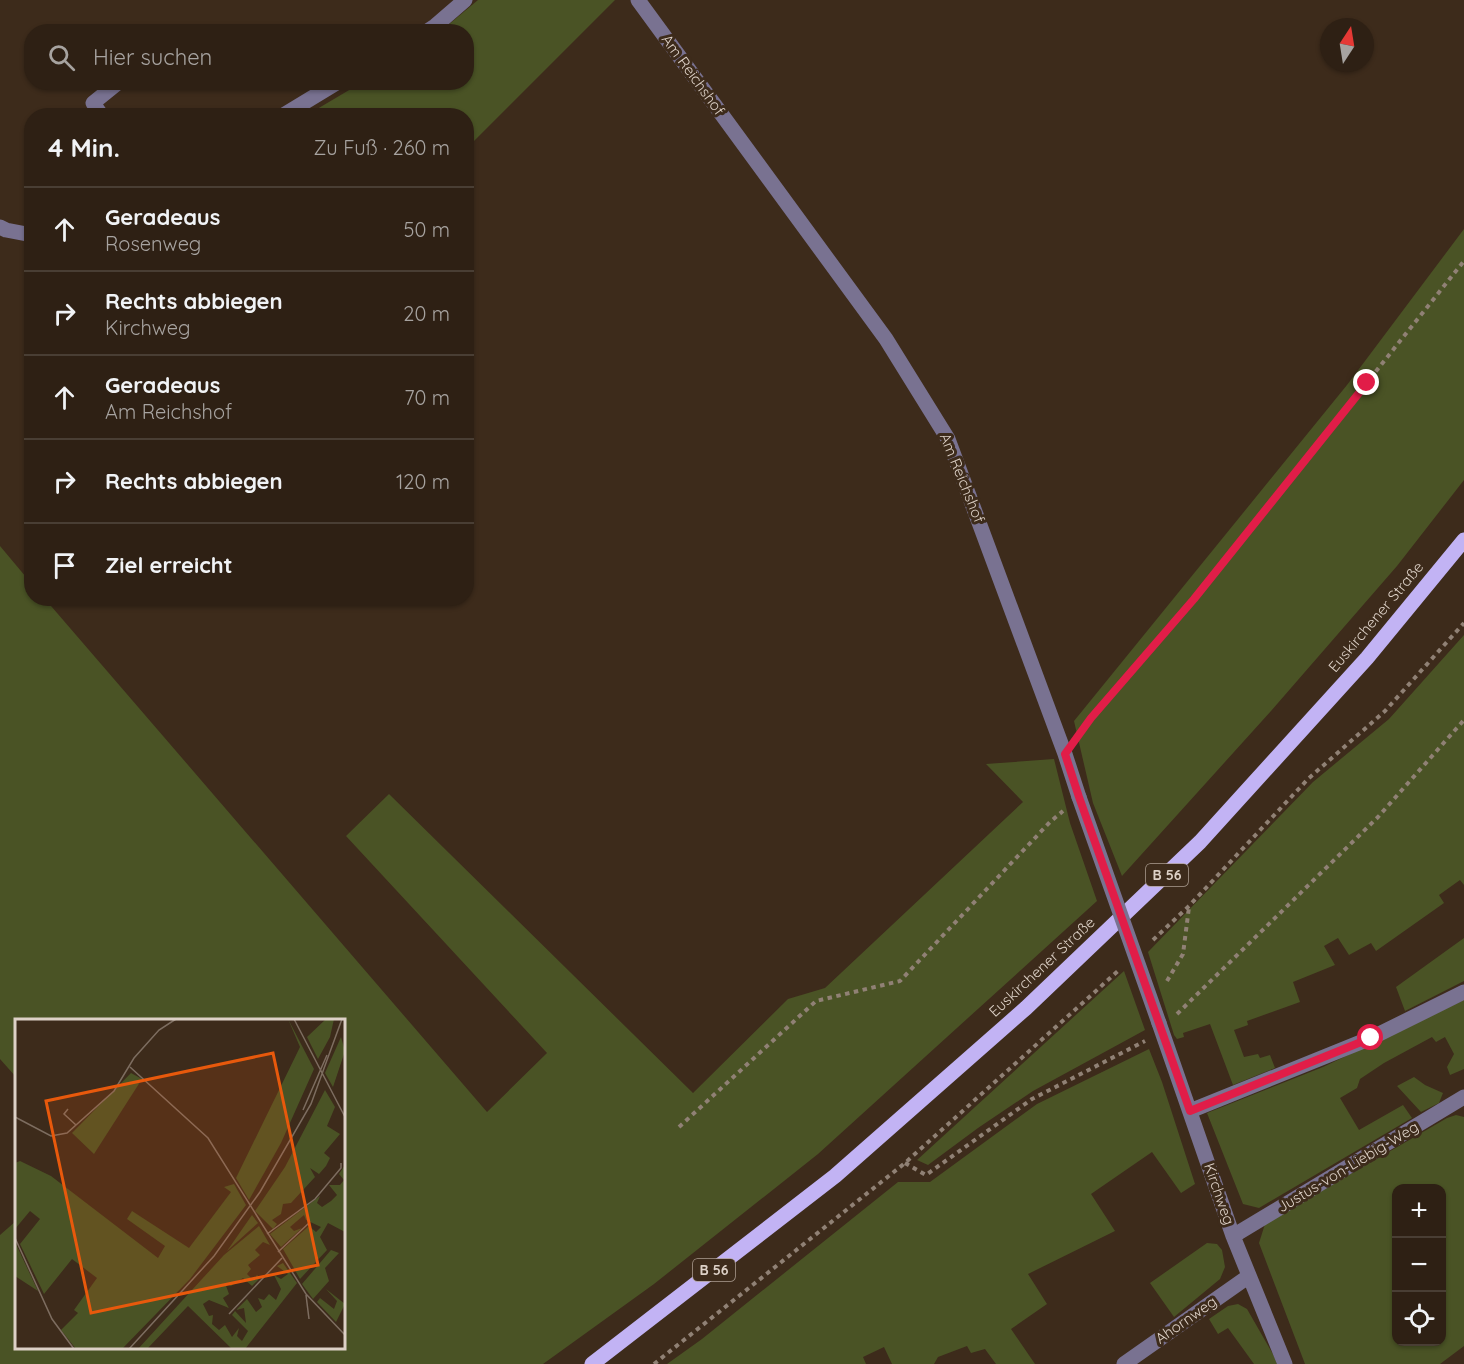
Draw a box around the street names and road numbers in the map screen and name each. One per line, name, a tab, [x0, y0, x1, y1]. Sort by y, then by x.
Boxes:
street label: Am Reichshof	[658, 31, 729, 119]
street label: Am Reichshof	[936, 430, 989, 526]
street label: Euskirchener Straße	[1324, 558, 1427, 676]
road number: B 56	[1146, 864, 1188, 886]
street label: Euskirchener Straße	[985, 913, 1099, 1021]
street label: Justus-von-Liebig-Weg	[1274, 1117, 1422, 1216]
street label: Kirchweg	[1200, 1160, 1239, 1227]
road number: B 56	[693, 1259, 735, 1281]
street label: Ahornweg	[1151, 1292, 1220, 1348]

